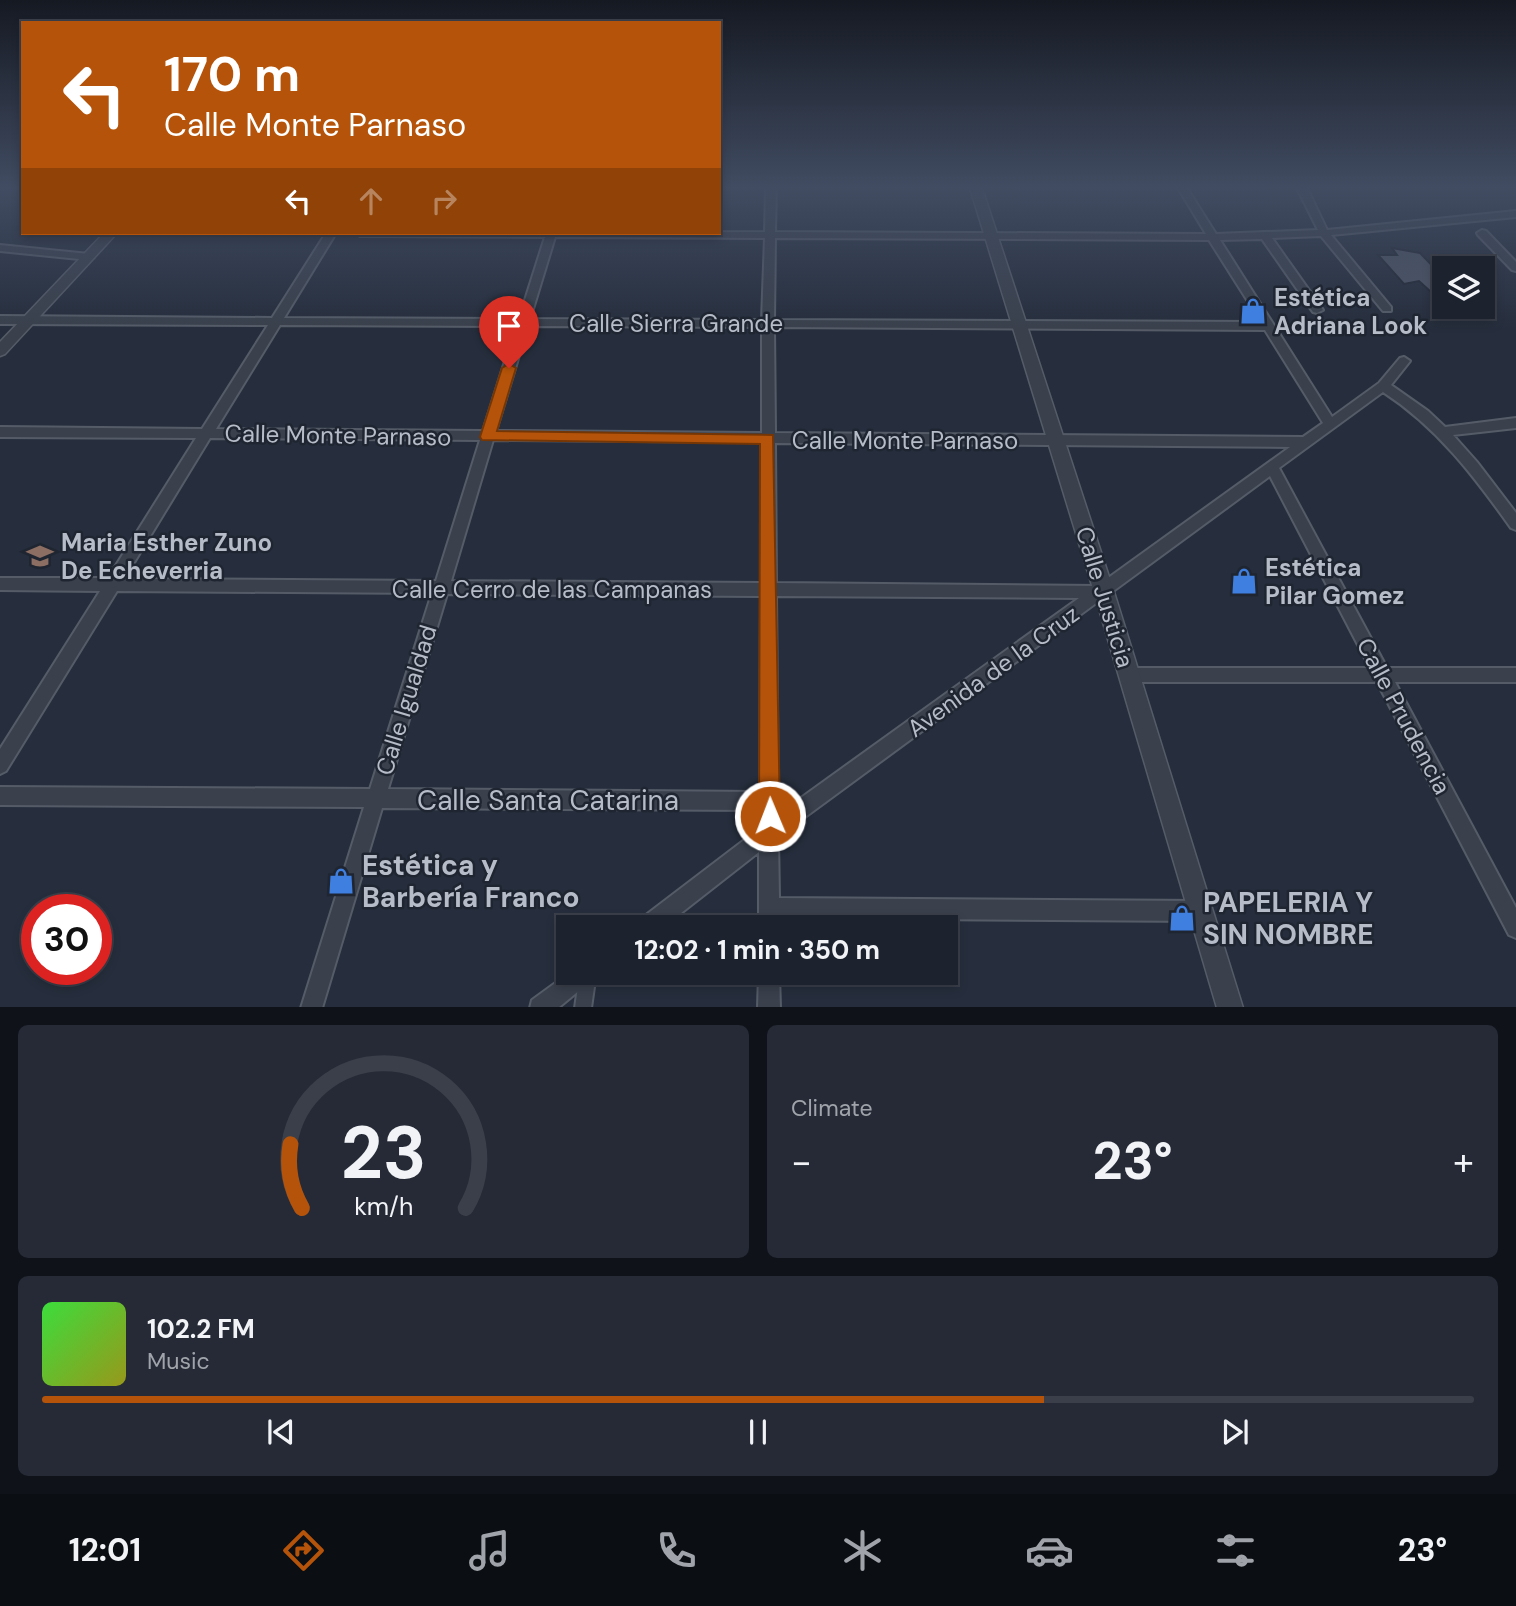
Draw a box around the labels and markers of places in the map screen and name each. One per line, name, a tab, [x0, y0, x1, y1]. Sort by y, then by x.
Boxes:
place label: Estética Adriana Look	[1274, 282, 1427, 341]
pin	[479, 296, 539, 368]
shop icon: Estética Adriana Look	[1238, 296, 1268, 326]
place label: Maria Esther Zuno De Echeverria	[61, 527, 272, 586]
school or university icon: Maria Esther Zuno De Echeverria	[25, 541, 55, 571]
place label: Estética Pilar Gomez	[1265, 552, 1404, 611]
shop icon: Estética Pilar Gomez	[1229, 566, 1259, 596]
place label: Estética y Barbería Franco	[362, 847, 580, 916]
shop icon: Estética y Barbería Franco	[326, 866, 356, 896]
place label: PAPELERIA Y SIN NOMBRE	[1203, 884, 1374, 953]
shop icon: PAPELERIA Y SIN NOMBRE	[1167, 903, 1197, 933]

